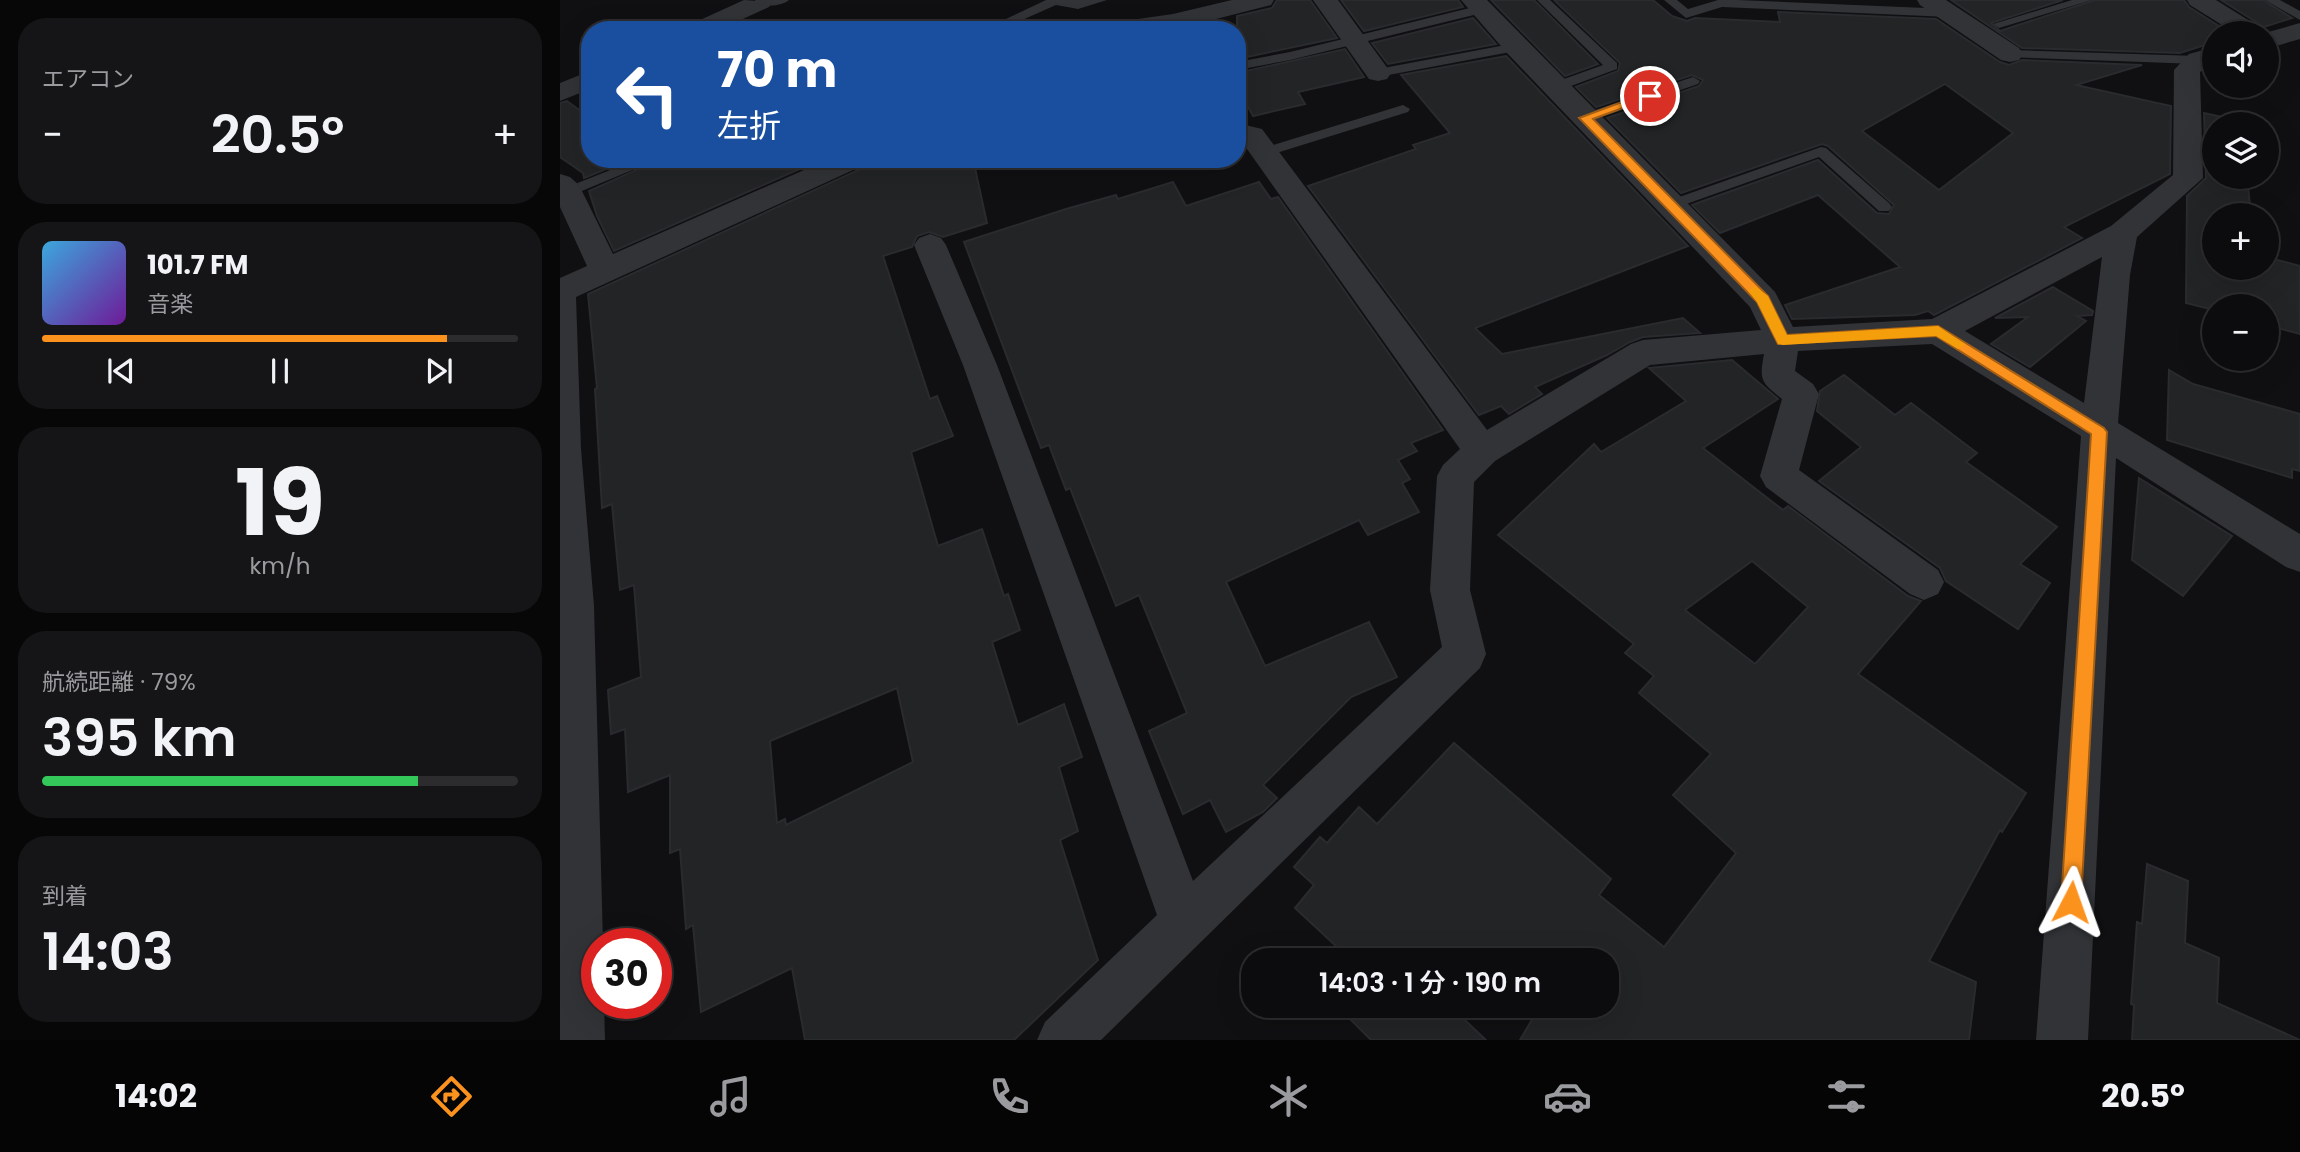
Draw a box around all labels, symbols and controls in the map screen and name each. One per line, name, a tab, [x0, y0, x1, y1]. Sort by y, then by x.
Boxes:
map controls	[2202, 21, 2279, 371]
button: sound	[2202, 21, 2279, 98]
text: 70 m	[717, 36, 837, 104]
icon: left	[602, 49, 693, 140]
text: エアコン	[42, 63, 134, 95]
pin	[1620, 66, 1680, 126]
icon: arrive	[1631, 77, 1669, 115]
text: 20.5°	[211, 98, 344, 171]
text: 左折	[717, 103, 781, 148]
text: −	[42, 108, 63, 161]
text: +	[492, 108, 518, 161]
button: layers	[2202, 112, 2279, 189]
button: +	[2202, 203, 2279, 280]
text: 101.7 FM	[147, 247, 248, 283]
text: 音楽	[147, 288, 193, 320]
button: −	[2202, 294, 2279, 371]
icon: previous	[102, 352, 140, 390]
icon: pause	[261, 352, 299, 390]
icon: next	[420, 352, 458, 390]
text: 19	[235, 439, 325, 567]
text: km/h	[249, 550, 311, 582]
text: 航続距離 · 79%	[42, 666, 196, 698]
text: 395 km	[42, 701, 236, 774]
position arrow	[2034, 865, 2108, 939]
text: 到着	[42, 880, 88, 912]
text: 14:03	[42, 915, 174, 988]
speed limit sign: 30	[581, 928, 672, 1019]
text: 14:03 · 1 分 · 190 m	[1319, 965, 1541, 1001]
icon: directions	[427, 1072, 476, 1121]
icon: music	[706, 1072, 755, 1121]
icon: phone	[985, 1072, 1034, 1121]
icon: climate	[1264, 1072, 1313, 1121]
icon: car	[1543, 1072, 1592, 1121]
icon: filters	[1822, 1072, 1871, 1121]
text: 14:02	[115, 1073, 197, 1118]
text: 20.5°	[2101, 1073, 2185, 1118]

